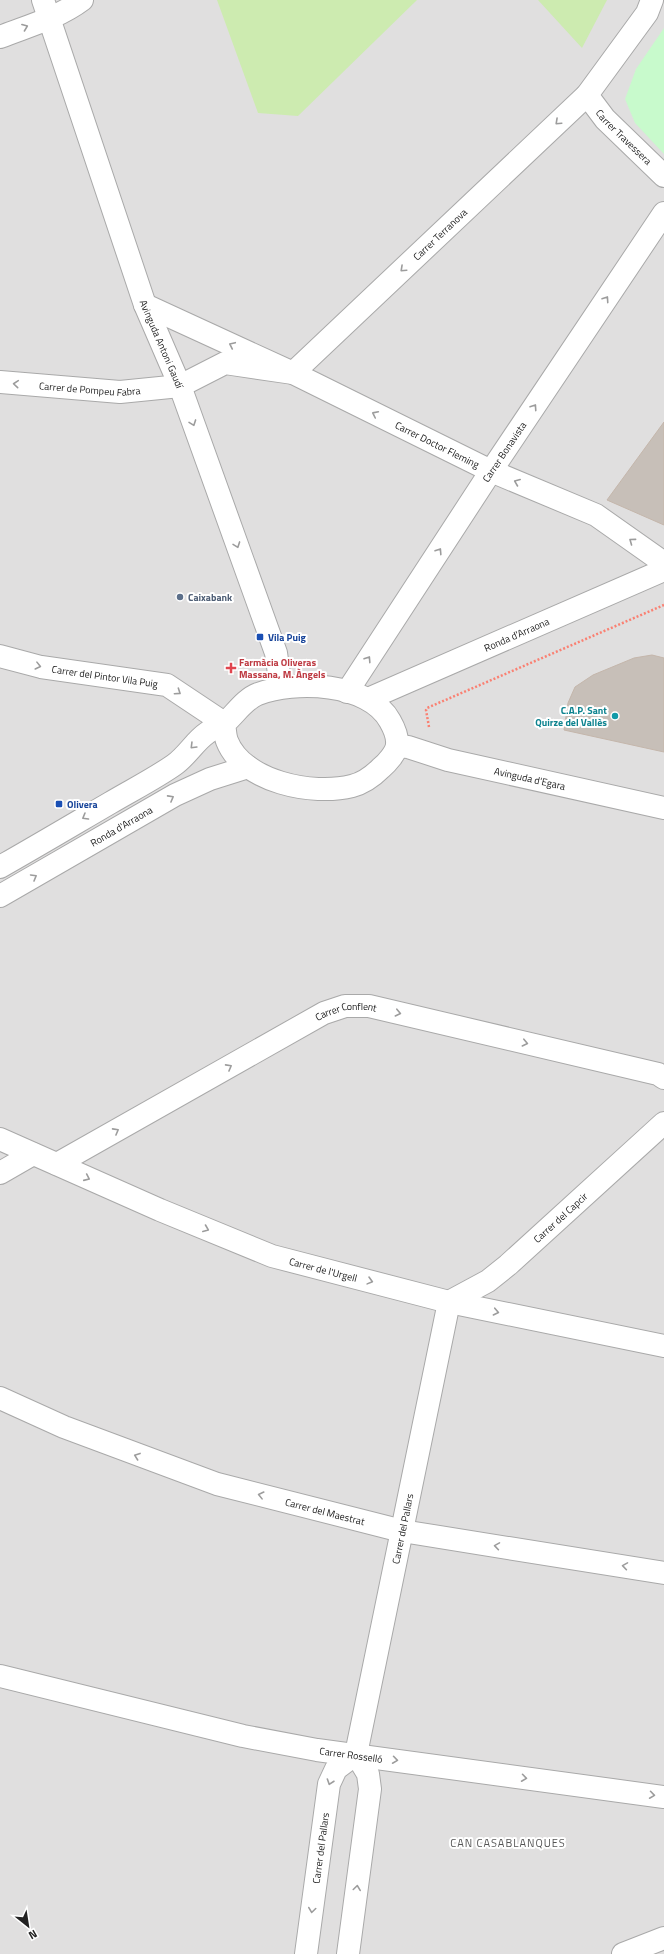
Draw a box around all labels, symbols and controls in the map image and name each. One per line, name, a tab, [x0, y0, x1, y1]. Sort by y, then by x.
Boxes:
one-way arrow	[22, 24, 29, 32]
street label: Carrer Travessera	[592, 106, 655, 168]
one-way arrow	[555, 117, 563, 125]
street label: Carrer Terranova	[410, 205, 471, 264]
one-way arrow	[400, 265, 408, 272]
one-way arrow	[601, 296, 609, 303]
street label: Avinguda Antoni Gaudí	[136, 298, 187, 391]
one-way arrow	[229, 342, 237, 350]
street label: Carrer de Pompeu Fabra	[38, 378, 141, 400]
one-way arrow	[13, 379, 19, 388]
one-way arrow	[529, 404, 537, 411]
one-way arrow	[372, 411, 379, 419]
street label: Carrer Doctor Fleming	[392, 418, 482, 472]
street label: Carrer Bonavista	[479, 419, 530, 485]
one-way arrow	[188, 420, 197, 427]
one-way arrow	[514, 479, 521, 487]
one-way arrow	[630, 539, 637, 546]
one-way arrow	[232, 542, 241, 549]
one-way arrow	[434, 548, 441, 555]
place label: Caixabank	[188, 590, 233, 605]
marker: Caixabank	[175, 592, 185, 602]
street label: Ronda d'Arraona	[482, 614, 552, 656]
place label: Vila Puig	[268, 630, 307, 645]
marker: Vila Puig	[255, 632, 265, 642]
place label: Farmàcia Oliveras Massana, M. Àngels	[239, 655, 326, 682]
one-way arrow	[363, 657, 370, 664]
one-way arrow	[34, 661, 41, 669]
street label: Carrer del Pintor Vila Puig	[51, 662, 159, 692]
marker: Farmàcia Oliveras Massana, M. Àngels	[226, 663, 236, 673]
one-way arrow	[174, 687, 181, 695]
place label: C.A.P. Sant Quirze del Vallès	[535, 703, 607, 730]
marker: C.A.P. Sant Quirze del Vallès	[610, 711, 620, 721]
one-way arrow	[190, 741, 198, 749]
street label: Avinguda d'Egara	[493, 763, 567, 794]
one-way arrow	[166, 795, 174, 802]
place label: Olivera	[67, 797, 98, 812]
marker: Olivera	[54, 799, 64, 809]
street label: Ronda d'Arraona	[88, 803, 155, 850]
one-way arrow	[82, 813, 89, 820]
one-way arrow	[30, 874, 37, 881]
street label: Carrer Conflent	[312, 999, 379, 1025]
one-way arrow	[395, 1008, 402, 1016]
one-way arrow	[522, 1038, 528, 1046]
one-way arrow	[225, 1065, 232, 1072]
one-way arrow	[111, 1129, 119, 1136]
one-way arrow	[83, 1173, 90, 1181]
street label: Carrer del Capcir	[530, 1189, 591, 1246]
one-way arrow	[202, 1224, 210, 1232]
street label: Carrer de l'Urgell	[287, 1254, 359, 1286]
one-way arrow	[366, 1276, 373, 1285]
one-way arrow	[493, 1307, 499, 1315]
one-way arrow	[134, 1452, 141, 1460]
one-way arrow	[257, 1492, 264, 1500]
street label: Carrer del Pallars	[388, 1492, 417, 1565]
street label: Carrer del Maestrat	[284, 1495, 367, 1529]
one-way arrow	[494, 1542, 500, 1551]
one-way arrow	[622, 1562, 629, 1571]
street label: Carrer Rosselló	[318, 1743, 384, 1767]
one-way arrow	[392, 1755, 398, 1764]
one-way arrow	[520, 1773, 527, 1782]
one-way arrow	[327, 1778, 335, 1785]
one-way arrow	[649, 1791, 655, 1800]
street label: Carrer del Pallars	[309, 1811, 333, 1885]
district label: CAN CASABLANQUES	[450, 1835, 566, 1851]
one-way arrow	[352, 1885, 361, 1891]
north arrow	[8, 1906, 48, 1946]
one-way arrow	[308, 1907, 317, 1913]
text: N	[26, 1926, 40, 1943]

